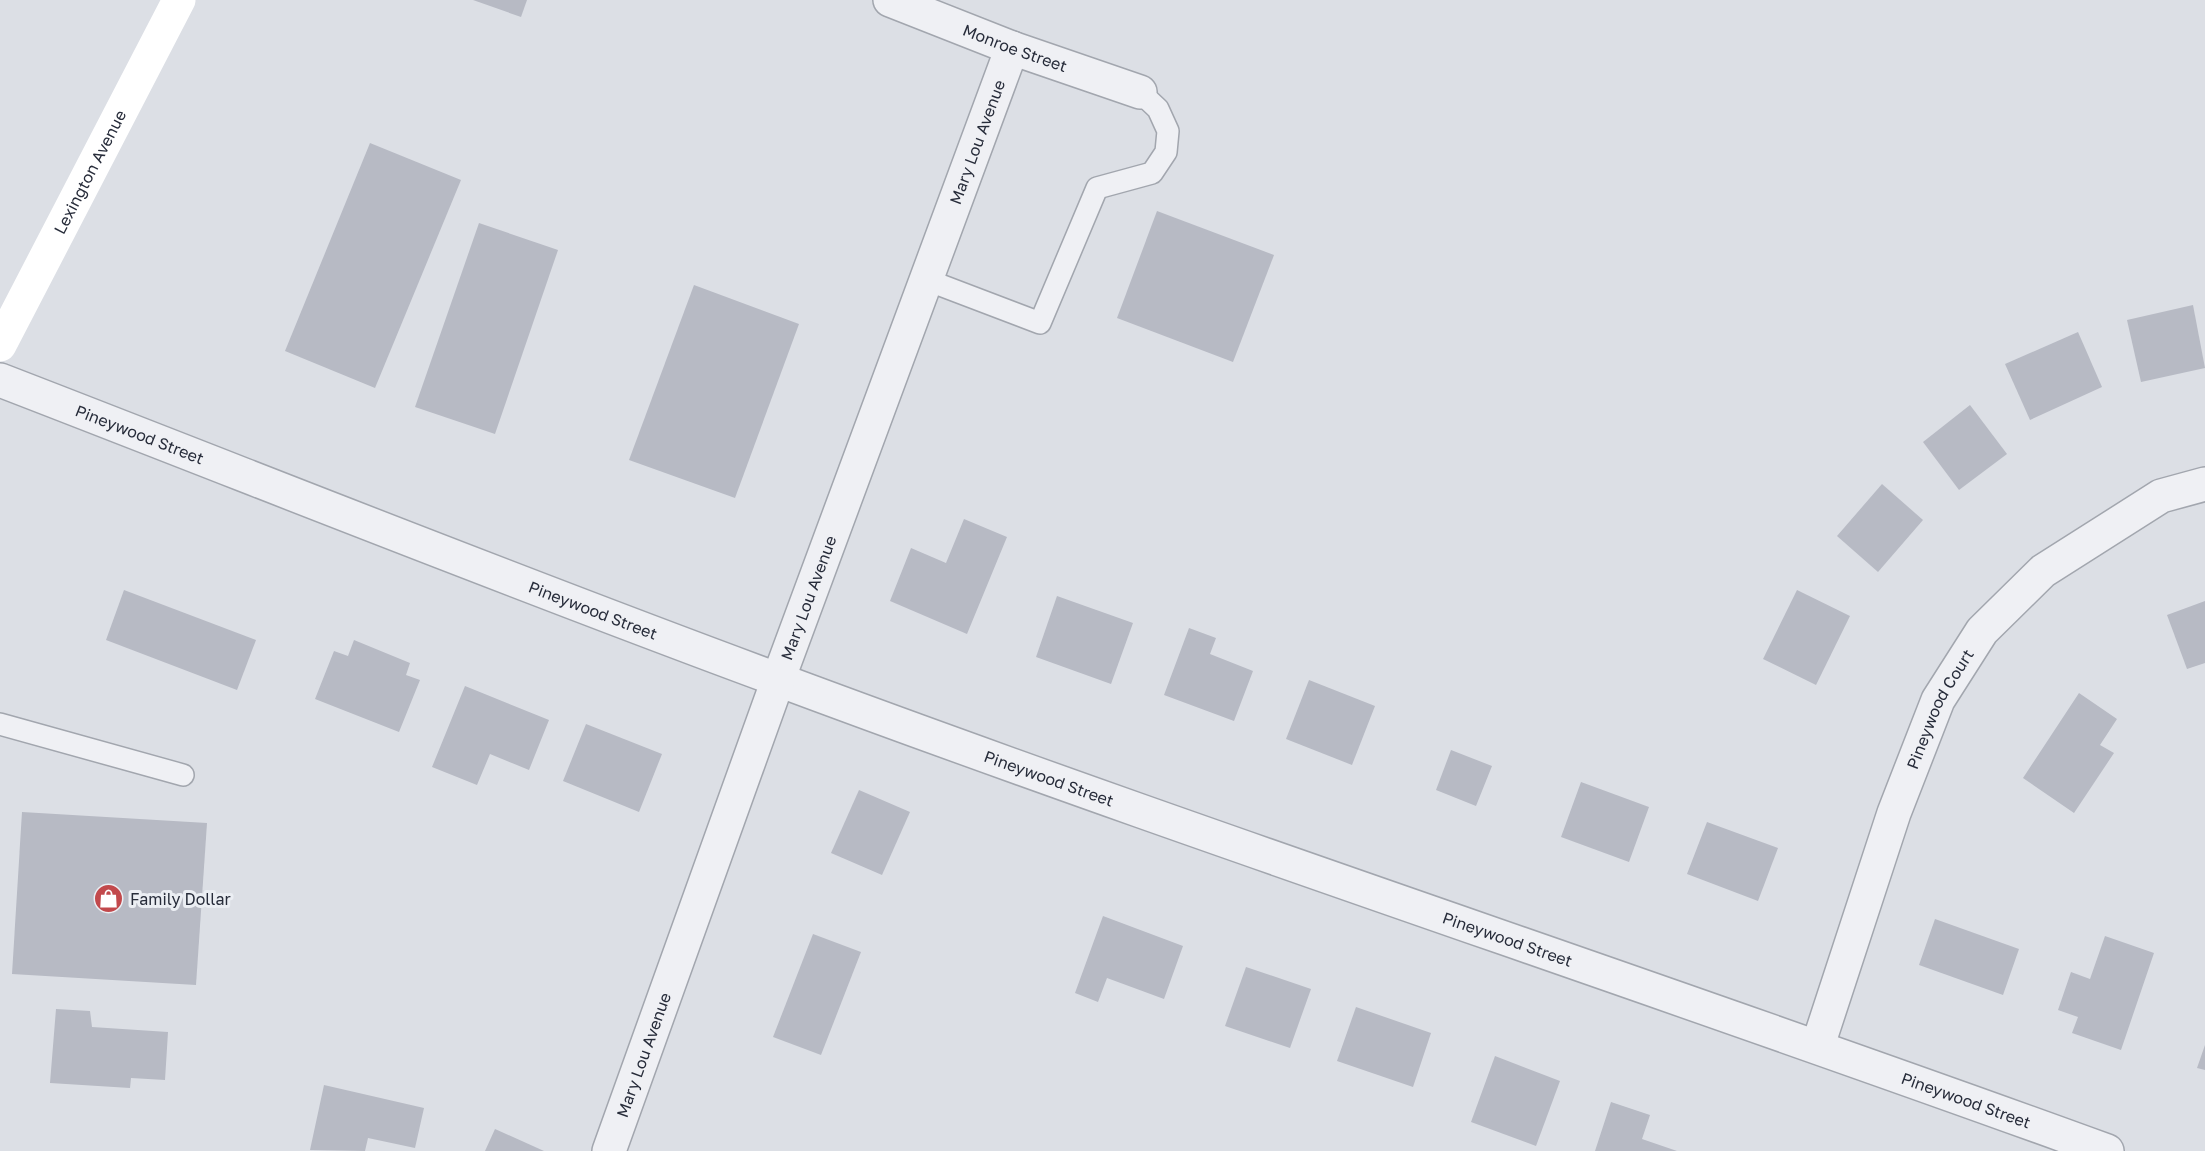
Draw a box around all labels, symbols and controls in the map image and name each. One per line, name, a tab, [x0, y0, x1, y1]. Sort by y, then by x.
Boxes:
street label: Monroe Street	[960, 20, 1070, 76]
street label: Mary Lou Avenue	[945, 77, 1009, 207]
street label: Lexington Avenue	[49, 106, 130, 237]
street label: Pineywood Street	[73, 400, 207, 468]
street label: Mary Lou Avenue	[776, 533, 841, 663]
street label: Pineywood Street	[526, 577, 660, 644]
street label: Pineywood Court	[1902, 645, 1978, 772]
street label: Pineywood Street	[981, 746, 1116, 811]
shop icon: Family Dollar	[93, 883, 125, 915]
place label: Family Dollar	[130, 889, 231, 909]
street label: Pineywood Street	[1440, 907, 1575, 971]
street label: Mary Lou Avenue	[612, 990, 675, 1120]
street label: Pineywood Street	[1899, 1068, 2034, 1133]

